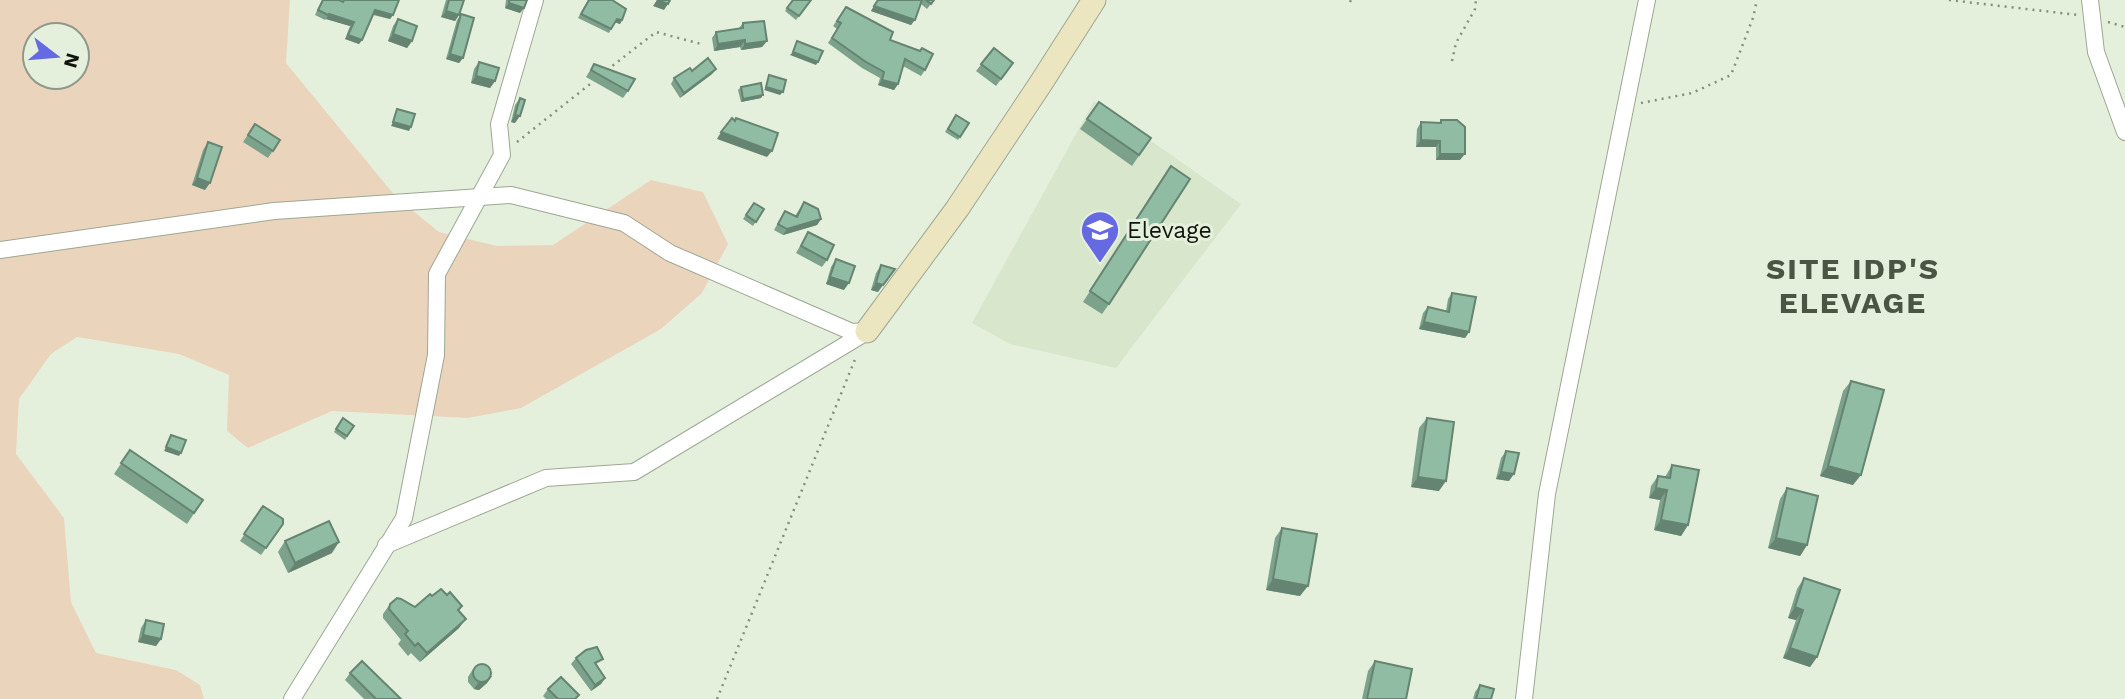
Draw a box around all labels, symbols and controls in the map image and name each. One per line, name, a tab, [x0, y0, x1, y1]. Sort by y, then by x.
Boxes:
north arrow	[21, 21, 91, 91]
text: N	[59, 51, 85, 70]
school or university icon: Elevage	[1079, 209, 1121, 264]
place label: Elevage	[1127, 217, 1212, 244]
district label: SITE IDP'S ELEVAGE	[1766, 251, 1940, 320]

